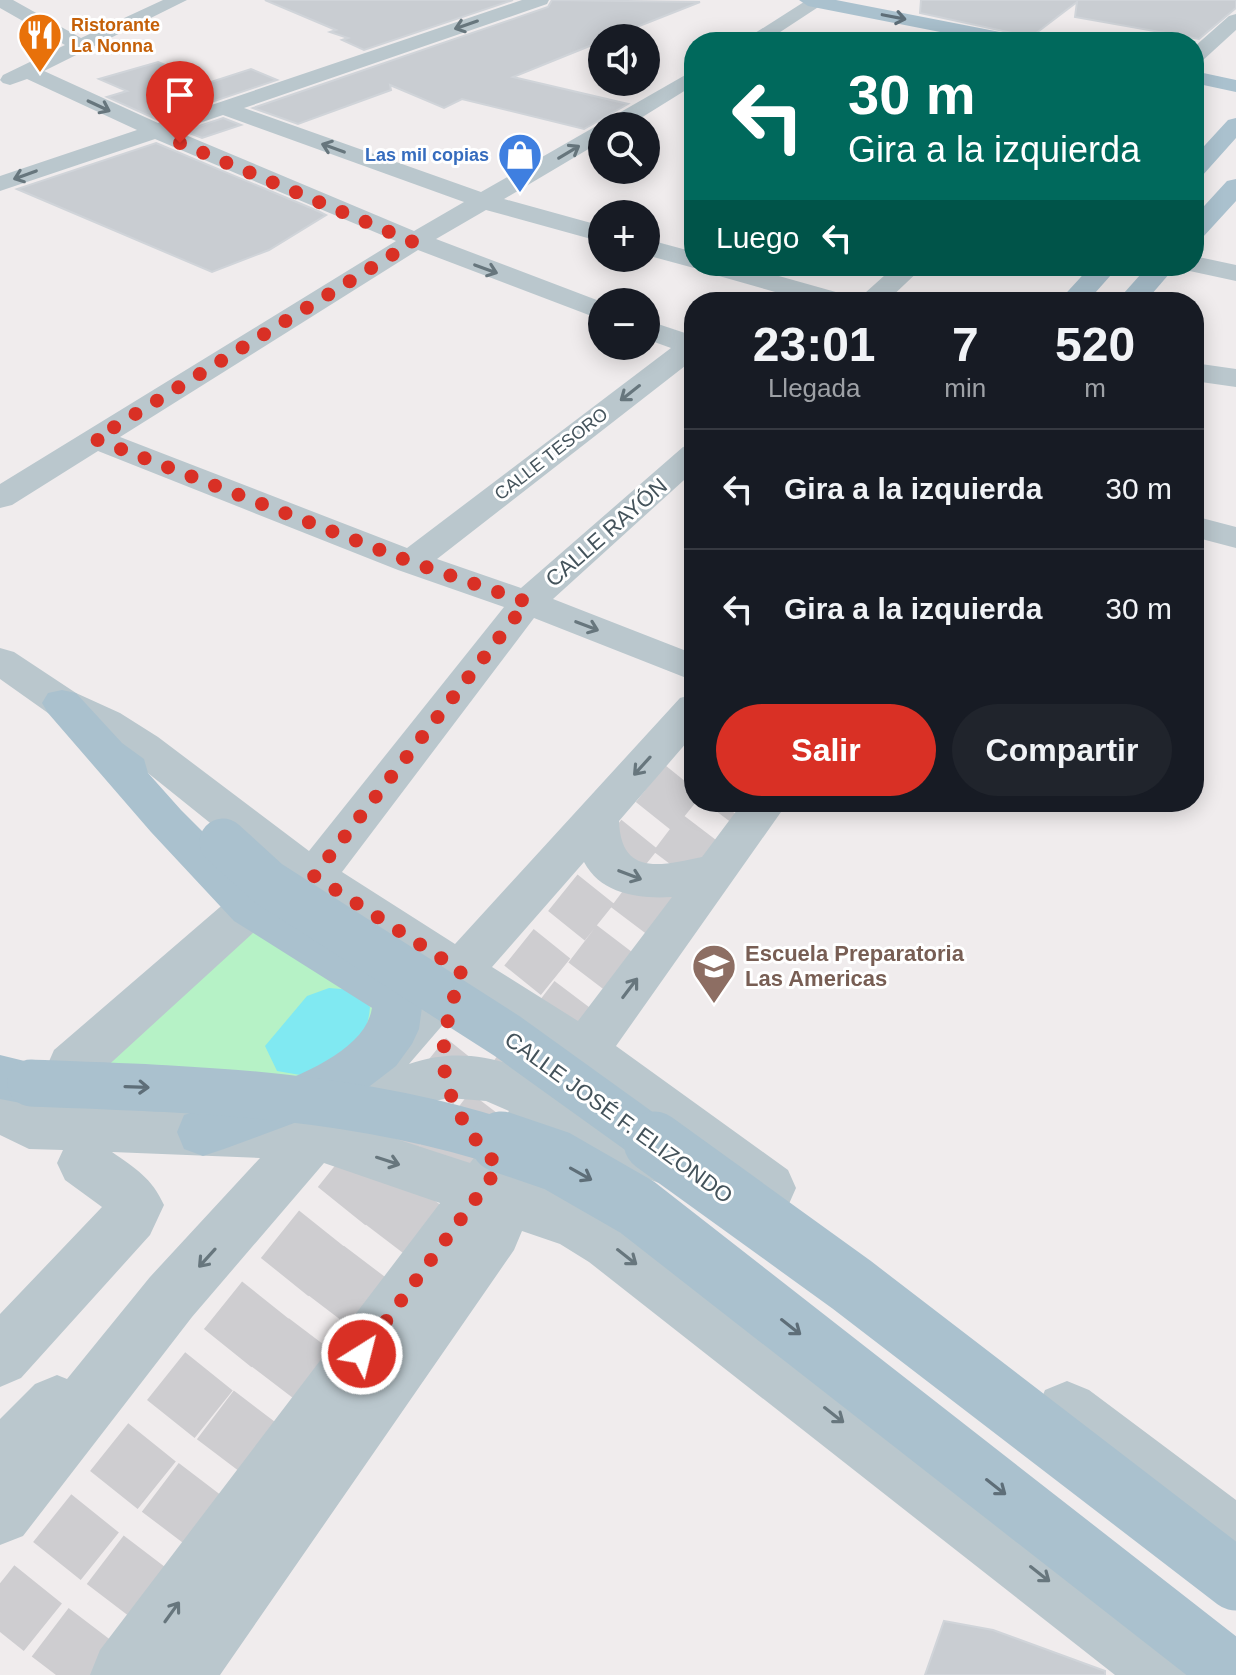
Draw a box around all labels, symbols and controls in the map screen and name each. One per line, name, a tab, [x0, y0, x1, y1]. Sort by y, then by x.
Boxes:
one-way arrow	[881, 10, 907, 25]
restaurant icon: Ristorante La Nonna	[16, 11, 64, 74]
place label: Ristorante La Nonna	[71, 15, 160, 56]
one-way arrow	[453, 18, 478, 33]
map controls	[588, 24, 660, 360]
button: sound	[588, 24, 660, 96]
pin	[146, 61, 214, 143]
text: 30 m	[848, 63, 976, 126]
icon: left	[716, 64, 820, 168]
icon: arrive	[158, 73, 202, 117]
one-way arrow	[87, 99, 111, 114]
button: search	[588, 112, 660, 184]
text: Gira a la izquierda	[848, 129, 1140, 170]
shop icon: Las mil copias	[496, 131, 544, 194]
one-way arrow	[321, 139, 346, 154]
one-way arrow	[557, 144, 580, 160]
place label: Las mil copias	[365, 145, 489, 165]
one-way arrow	[13, 169, 38, 184]
button: +	[588, 200, 660, 272]
icon: left	[815, 216, 859, 260]
text: Luego	[716, 221, 799, 254]
one-way arrow	[474, 263, 498, 277]
button: −	[588, 288, 660, 360]
text: 23:01	[753, 318, 876, 371]
text: 7	[952, 318, 979, 371]
text: 520	[1055, 318, 1135, 371]
text: Llegada	[768, 373, 860, 403]
text: min	[944, 373, 986, 403]
text: m	[1084, 373, 1106, 403]
one-way arrow	[620, 385, 641, 402]
street label: CALLE TESORO	[491, 404, 611, 504]
icon: left	[716, 467, 760, 511]
text: Gira a la izquierda	[784, 472, 1042, 505]
text: 30 m	[1105, 472, 1172, 505]
street label: CALLE RAYÓN	[541, 473, 672, 592]
icon: left	[716, 587, 760, 631]
text: Gira a la izquierda	[784, 592, 1042, 625]
text: 30 m	[1105, 592, 1172, 625]
one-way arrow	[574, 620, 599, 634]
button: Salir	[716, 704, 936, 796]
button: Compartir	[952, 704, 1172, 796]
one-way arrow	[633, 755, 651, 775]
one-way arrow	[617, 869, 642, 883]
place label: Escuela Preparatoria Las Americas	[745, 941, 965, 991]
school or university icon: Escuela Preparatoria Las Americas	[690, 942, 738, 1005]
one-way arrow	[622, 978, 638, 1000]
street label: CALLE JOSÉ F. ELIZONDO	[500, 1026, 737, 1208]
one-way arrow	[123, 1079, 150, 1094]
one-way arrow	[375, 1154, 400, 1169]
one-way arrow	[569, 1166, 592, 1182]
one-way arrow	[197, 1248, 216, 1268]
one-way arrow	[616, 1248, 638, 1265]
position arrow	[320, 1312, 404, 1396]
one-way arrow	[780, 1318, 801, 1335]
one-way arrow	[822, 1407, 844, 1424]
one-way arrow	[985, 1478, 1006, 1496]
one-way arrow	[1029, 1565, 1050, 1582]
one-way arrow	[163, 1602, 180, 1624]

